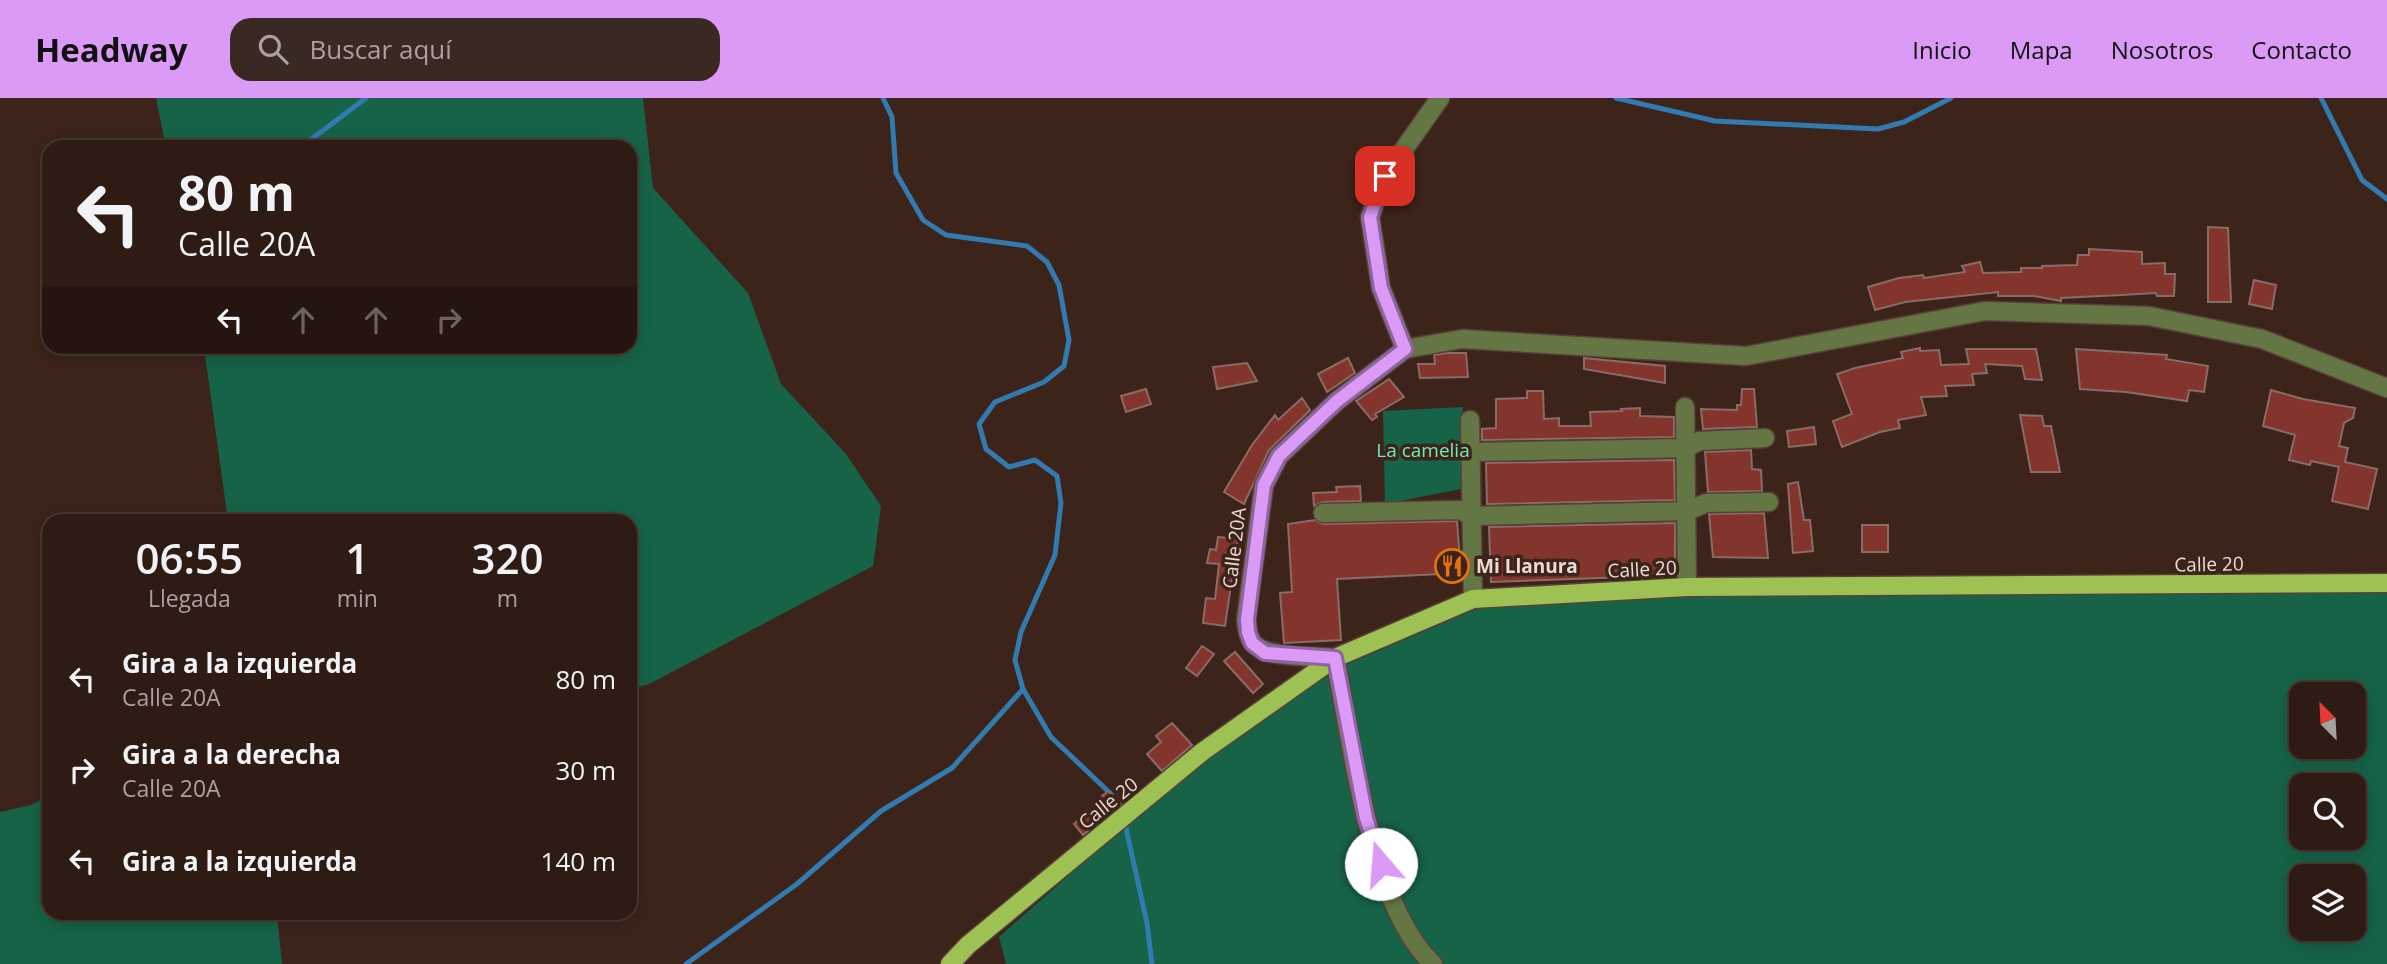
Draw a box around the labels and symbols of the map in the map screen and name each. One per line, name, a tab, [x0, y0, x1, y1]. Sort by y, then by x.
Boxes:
pin	[1355, 146, 1415, 206]
park label: La camelia	[1376, 437, 1470, 463]
street label: Calle 20A	[1216, 506, 1252, 590]
restaurant icon: Mi Llanura	[1433, 547, 1471, 585]
street label: Calle 20	[2174, 550, 2244, 578]
place label: Mi Llanura	[1476, 553, 1578, 579]
street label: Calle 20	[1607, 554, 1677, 584]
north arrow	[2289, 682, 2366, 760]
street label: Calle 20	[1073, 771, 1143, 835]
position arrow	[1344, 827, 1418, 901]

